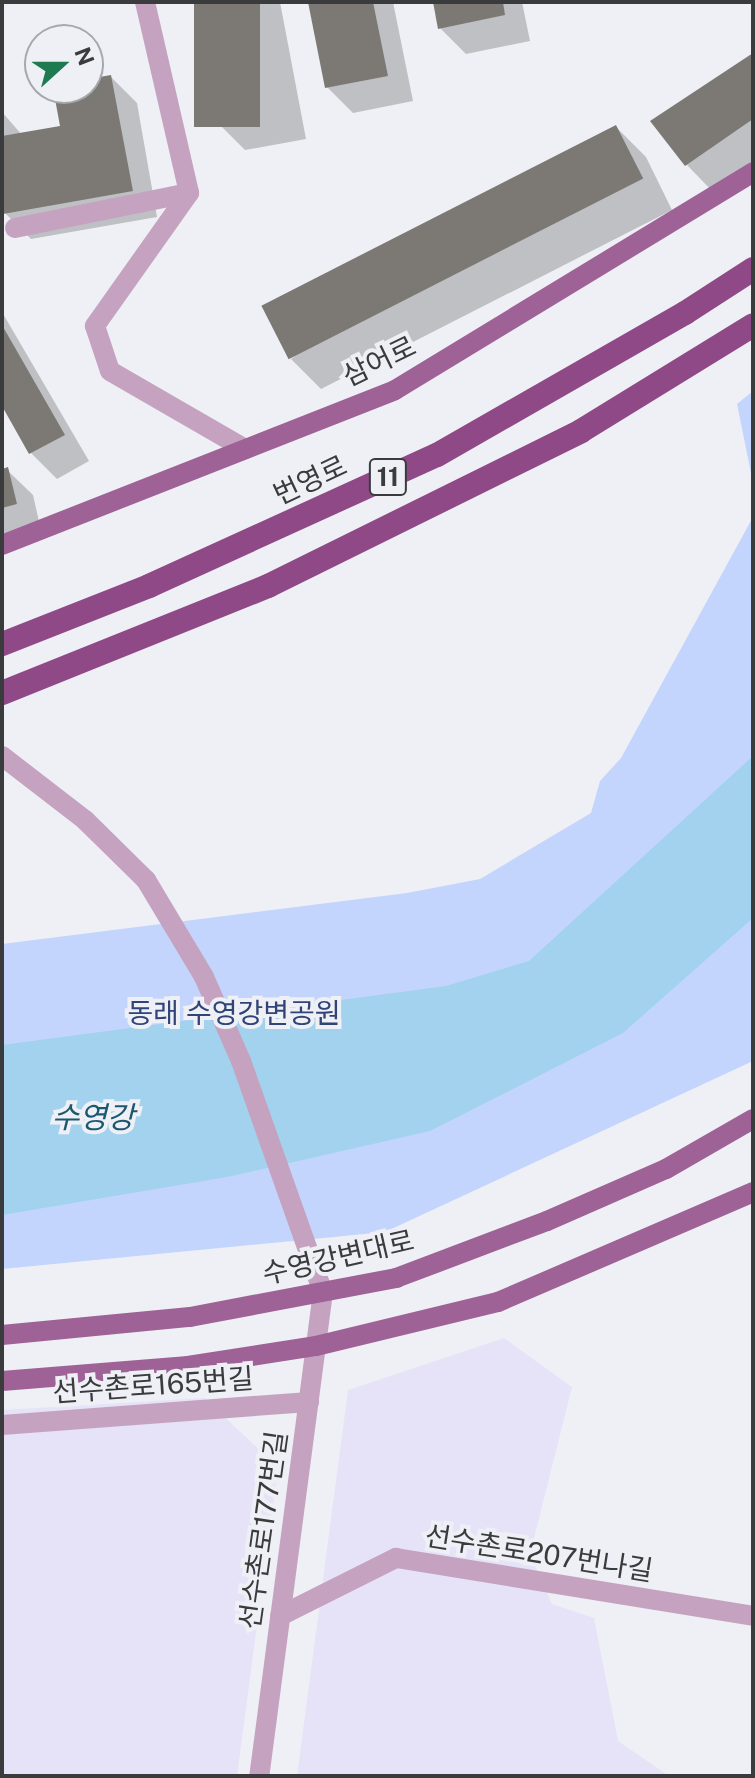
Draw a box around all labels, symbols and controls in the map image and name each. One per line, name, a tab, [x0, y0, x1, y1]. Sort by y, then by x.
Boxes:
north arrow	[24, 24, 104, 104]
text: N	[69, 43, 100, 69]
street label: 삼어로	[337, 329, 421, 393]
street label: 번영로	[268, 448, 352, 512]
road number: 11	[368, 455, 408, 499]
park label: 동래 수영강변공원	[128, 996, 340, 1030]
water label: 수영강	[52, 1099, 134, 1135]
street label: 수영강변대로	[259, 1223, 417, 1291]
street label: 선수촌로165번길	[51, 1361, 255, 1409]
street label: 선수촌로177번길	[232, 1429, 294, 1631]
street label: 선수촌로207번나길	[423, 1518, 655, 1588]

